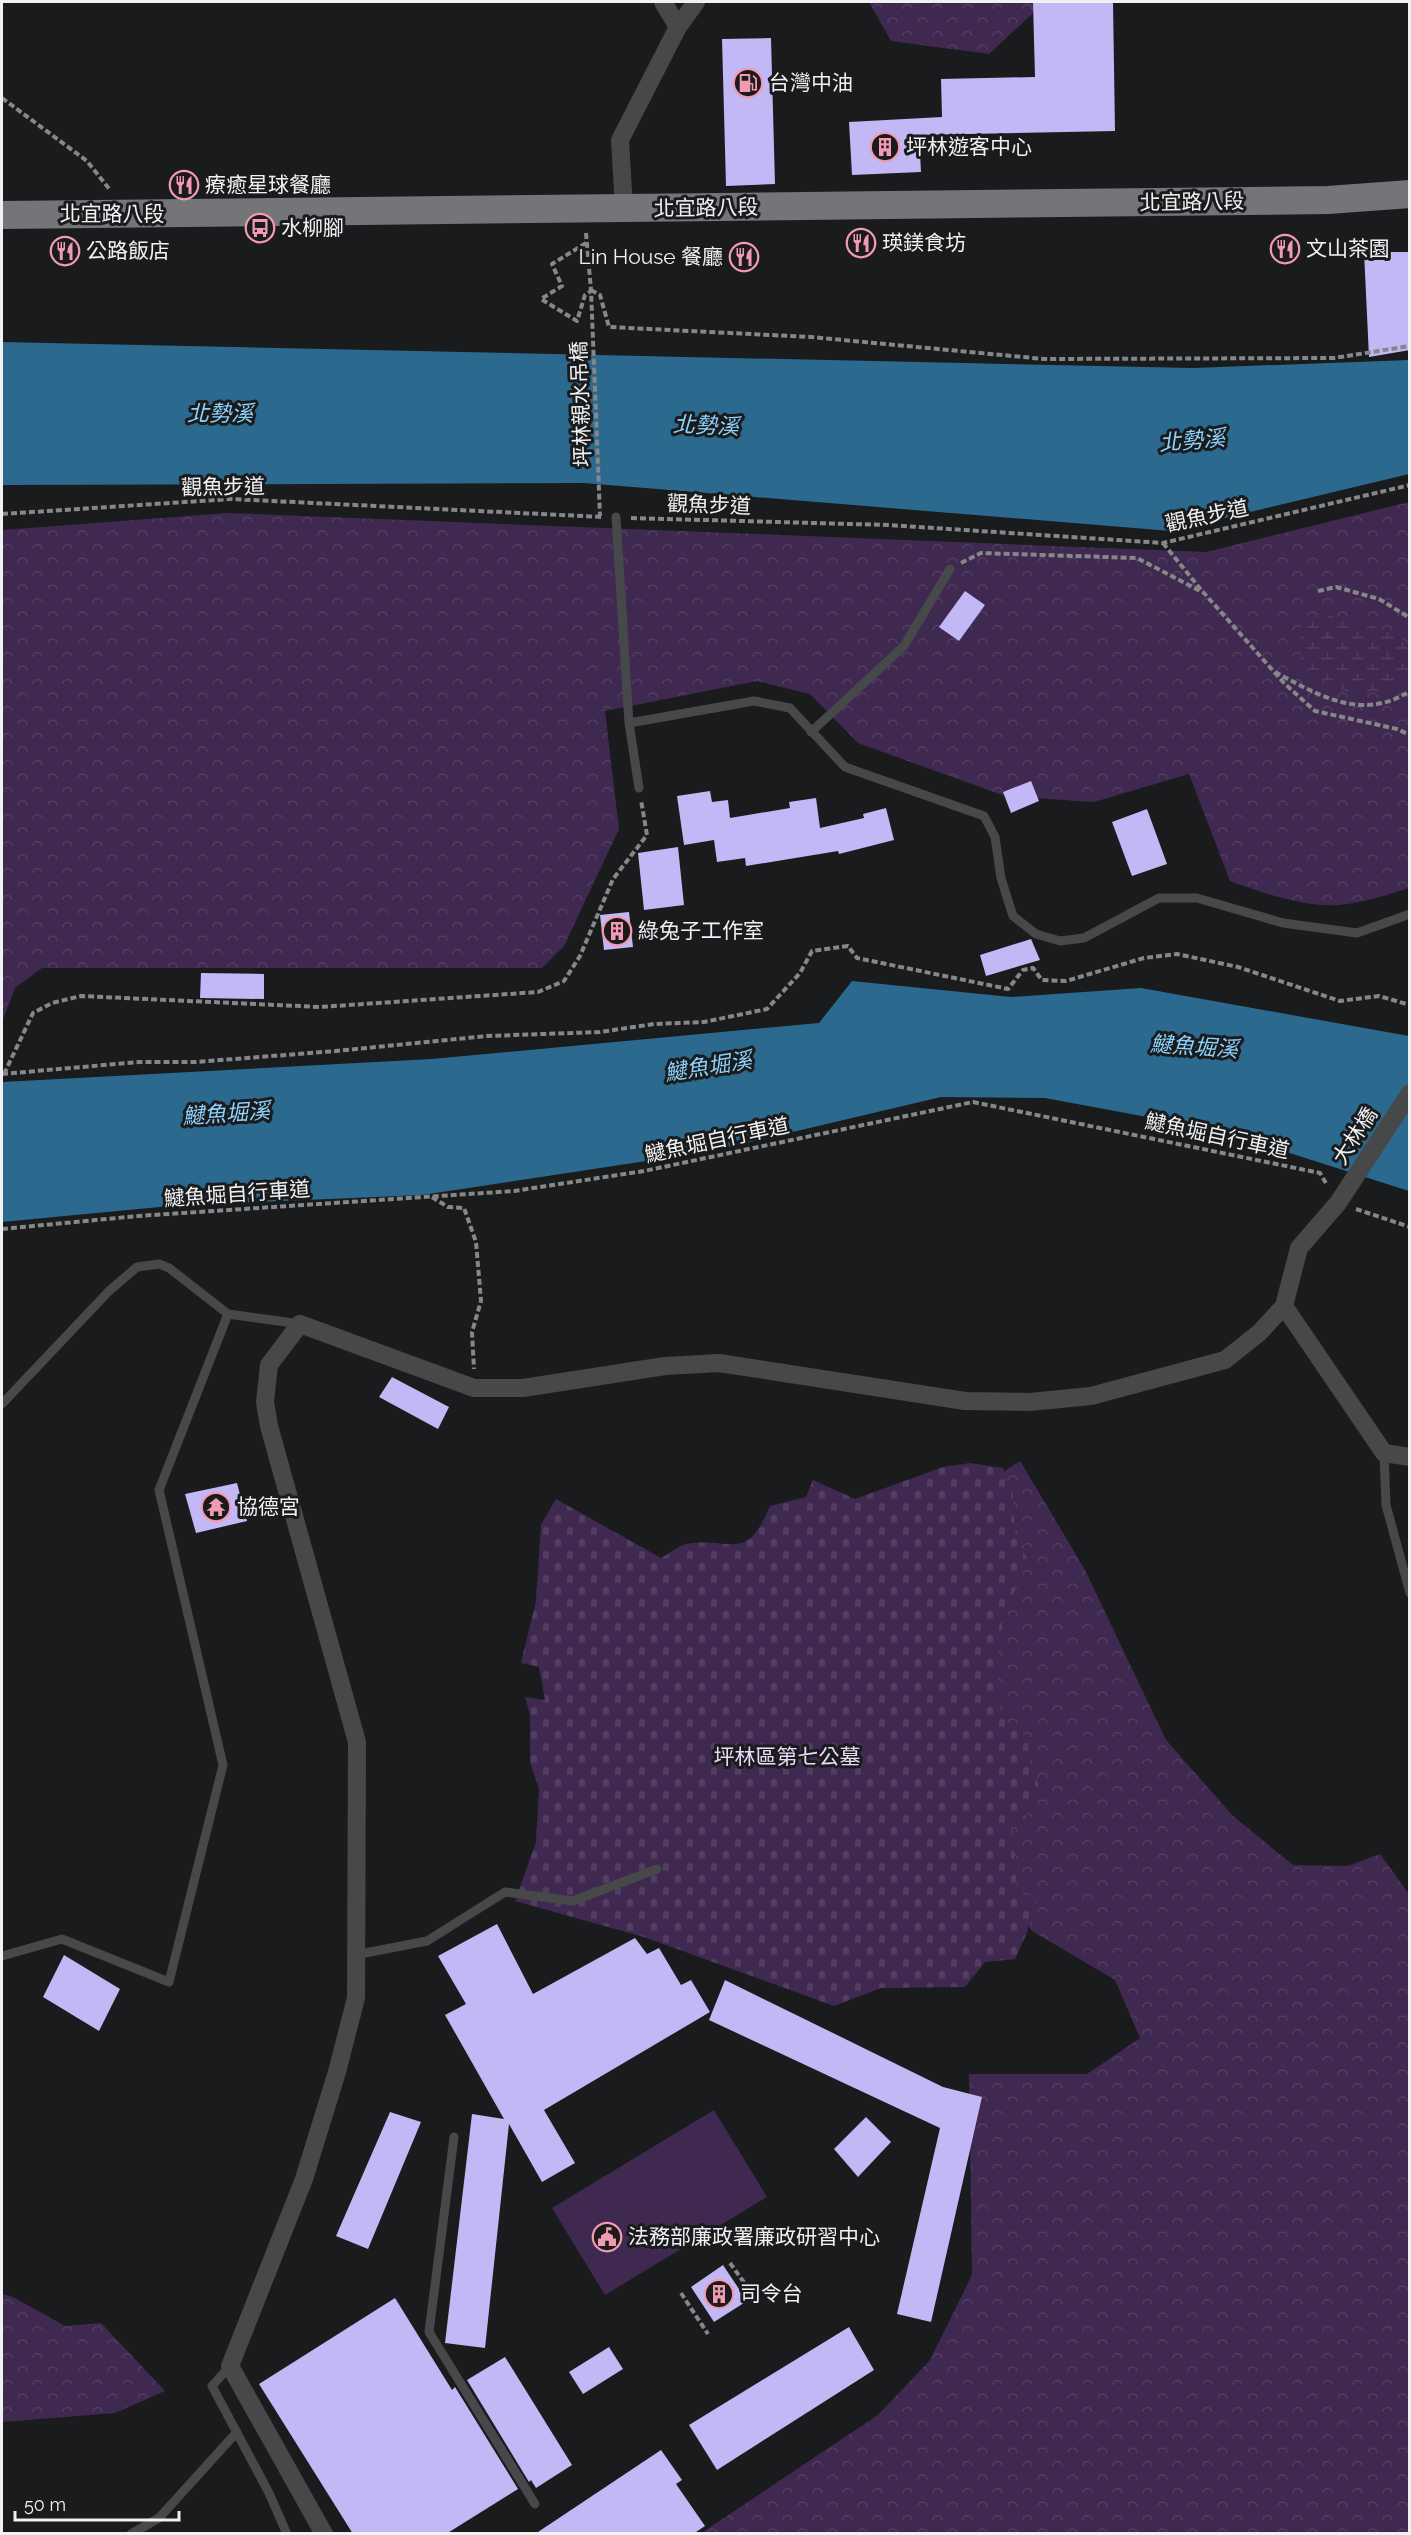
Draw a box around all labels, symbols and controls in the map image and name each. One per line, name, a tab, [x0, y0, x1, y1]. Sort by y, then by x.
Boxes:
fuel station icon: 台灣中油	[732, 67, 764, 99]
place label: 台灣中油	[769, 70, 853, 95]
building icon: 坪林遊客中心	[869, 131, 901, 163]
place label: 坪林遊客中心	[906, 134, 1032, 159]
restaurant icon: 療癒星球餐廳	[168, 169, 200, 201]
place label: 療癒星球餐廳	[205, 172, 331, 197]
street label: 北宜路八段	[1139, 188, 1245, 215]
street label: 北宜路八段	[653, 194, 759, 221]
street label: 北宜路八段	[60, 201, 165, 226]
bus stop icon: 水柳腳	[244, 212, 276, 244]
place label: 水柳腳	[281, 215, 344, 240]
restaurant icon: 瑛鎂食坊	[845, 227, 877, 259]
place label: 瑛鎂食坊	[882, 230, 966, 255]
restaurant icon: 文山茶園	[1269, 233, 1301, 265]
restaurant icon: 公路飯店	[49, 235, 81, 267]
place label: 文山茶園	[1306, 236, 1390, 261]
place label: 公路飯店	[86, 238, 170, 263]
restaurant icon: Lin House 餐廳	[728, 241, 760, 273]
place label: Lin House 餐廳	[578, 244, 723, 269]
street label: 坪林親水吊橋	[566, 341, 595, 467]
water label: 北勢溪	[187, 400, 256, 426]
water label: 北勢溪	[673, 411, 742, 439]
water label: 北勢溪	[1158, 424, 1229, 456]
street label: 觀魚步道	[181, 473, 265, 500]
street label: 觀魚步道	[667, 491, 751, 518]
street label: 觀魚步道	[1163, 495, 1251, 536]
building icon: 綠兔子工作室	[601, 915, 633, 947]
place label: 綠兔子工作室	[638, 918, 764, 943]
water label: 𩻸魚堀溪	[1149, 1030, 1242, 1062]
water label: 𩻸魚堀溪	[663, 1046, 756, 1086]
water label: 𩻸魚堀溪	[181, 1097, 274, 1129]
street label: 大林橋	[1327, 1103, 1382, 1169]
street label: 𩻸魚堀自行車道	[1143, 1108, 1292, 1163]
street label: 𩻸魚堀自行車道	[642, 1112, 791, 1167]
street label: 𩻸魚堀自行車道	[163, 1176, 311, 1211]
temple icon: 協德宮	[200, 1491, 232, 1523]
place label: 協德宮	[237, 1494, 300, 1519]
park label: 坪林區第七公墓	[714, 1744, 861, 1769]
public building icon: 法務部廉政署廉政研習中心	[591, 2221, 623, 2253]
place label: 法務部廉政署廉政研習中心	[628, 2224, 880, 2249]
building icon: 司令台	[703, 2278, 735, 2310]
place label: 司令台	[740, 2281, 803, 2306]
scale bar	[15, 2484, 178, 2522]
text: 50 m	[24, 2494, 66, 2515]

